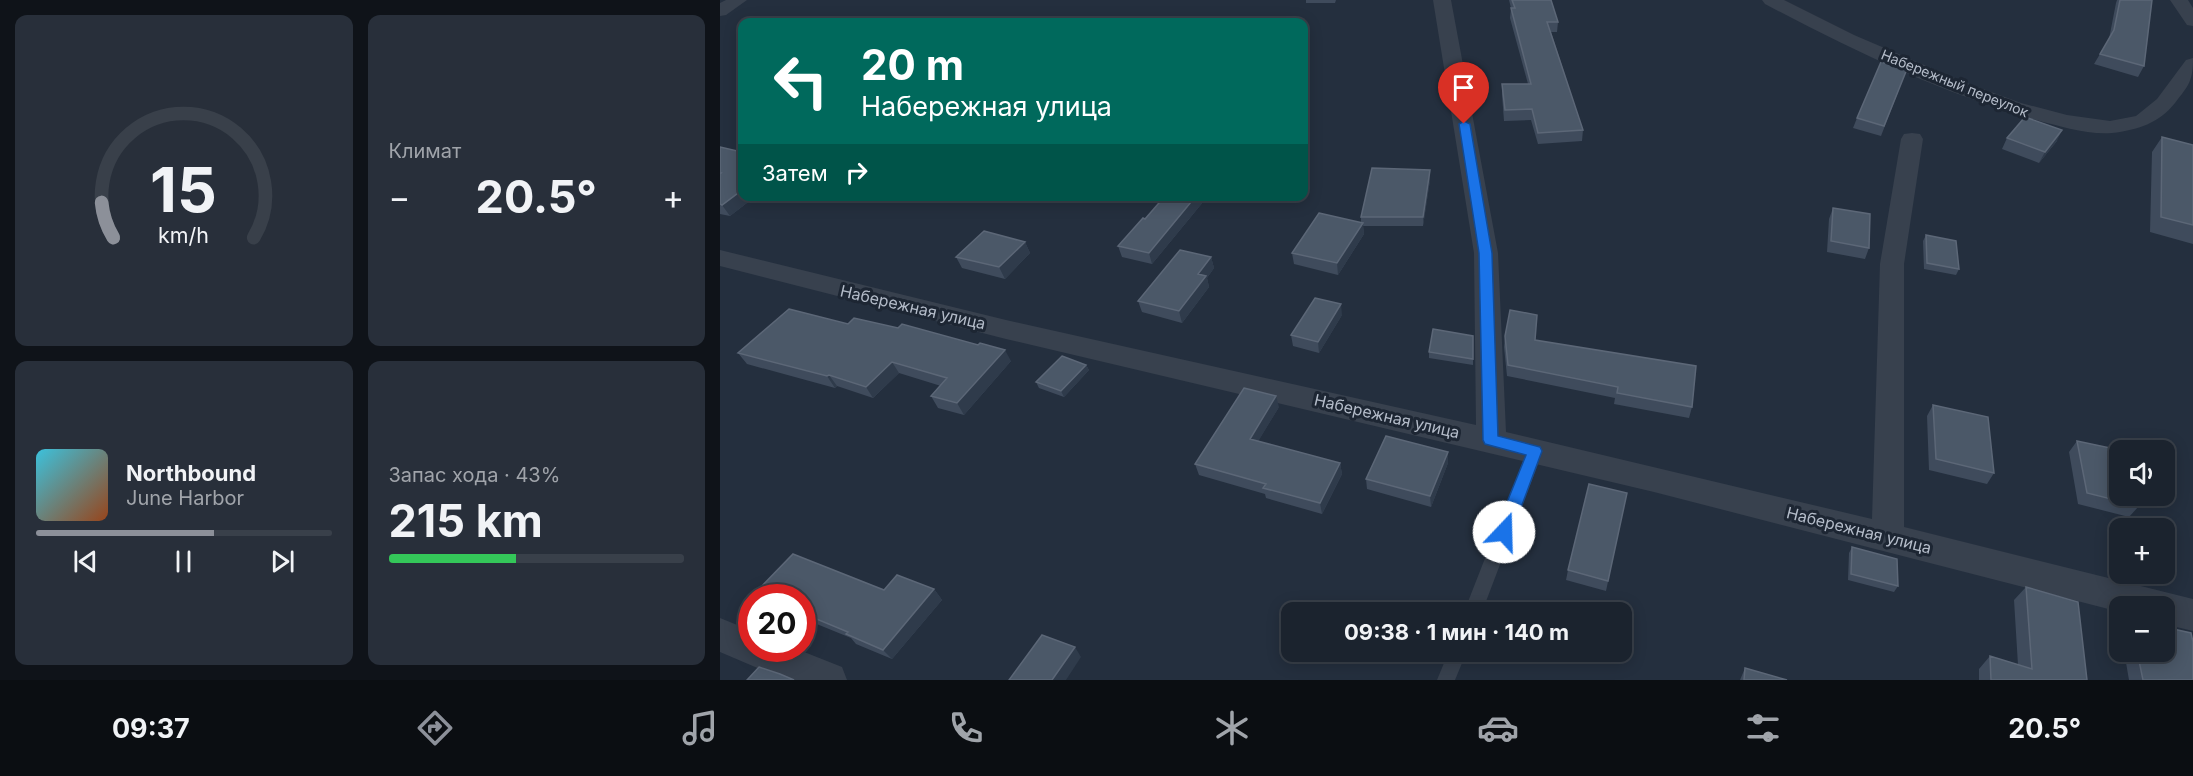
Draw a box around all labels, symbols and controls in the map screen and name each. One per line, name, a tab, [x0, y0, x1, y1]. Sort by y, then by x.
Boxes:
text: 20 m	[861, 39, 964, 90]
icon: left	[762, 42, 840, 120]
street label: Набережный переулок	[1879, 46, 2032, 121]
pin	[1438, 62, 1489, 124]
icon: arrive	[1447, 71, 1480, 104]
text: Набережная улица	[861, 90, 1112, 123]
text: Климат	[389, 139, 461, 163]
text: 15	[150, 152, 217, 227]
icon: right	[840, 156, 873, 189]
text: Затем	[762, 160, 828, 186]
text: 20.5°	[476, 169, 597, 224]
text: −	[389, 177, 410, 217]
text: +	[662, 177, 684, 217]
text: km/h	[158, 222, 209, 248]
street label: Набережная улица	[838, 281, 988, 333]
street label: Набережная улица	[1312, 390, 1462, 442]
map controls	[2109, 440, 2175, 662]
button: sound	[2109, 440, 2175, 506]
text: Northbound	[126, 460, 256, 486]
text: Запас хода · 43%	[389, 463, 560, 487]
text: June Harbor	[126, 486, 244, 510]
text: 215 km	[389, 493, 543, 548]
position arrow	[1472, 500, 1536, 564]
street label: Набережная улица	[1784, 502, 1934, 558]
button: +	[2109, 518, 2175, 584]
icon: previous	[69, 545, 102, 578]
icon: pause	[167, 545, 200, 578]
icon: next	[266, 545, 299, 578]
speed limit sign: 20	[738, 584, 816, 662]
button: −	[2109, 596, 2175, 662]
text: 09:38 · 1 мин · 140 m	[1344, 619, 1569, 645]
icon: directions	[414, 707, 456, 749]
icon: music	[679, 707, 721, 749]
icon: phone	[945, 707, 987, 749]
icon: climate	[1211, 707, 1253, 749]
icon: car	[1477, 707, 1519, 749]
icon: filters	[1742, 707, 1784, 749]
text: 09:37	[112, 712, 190, 745]
text: 20.5°	[2008, 712, 2081, 745]

